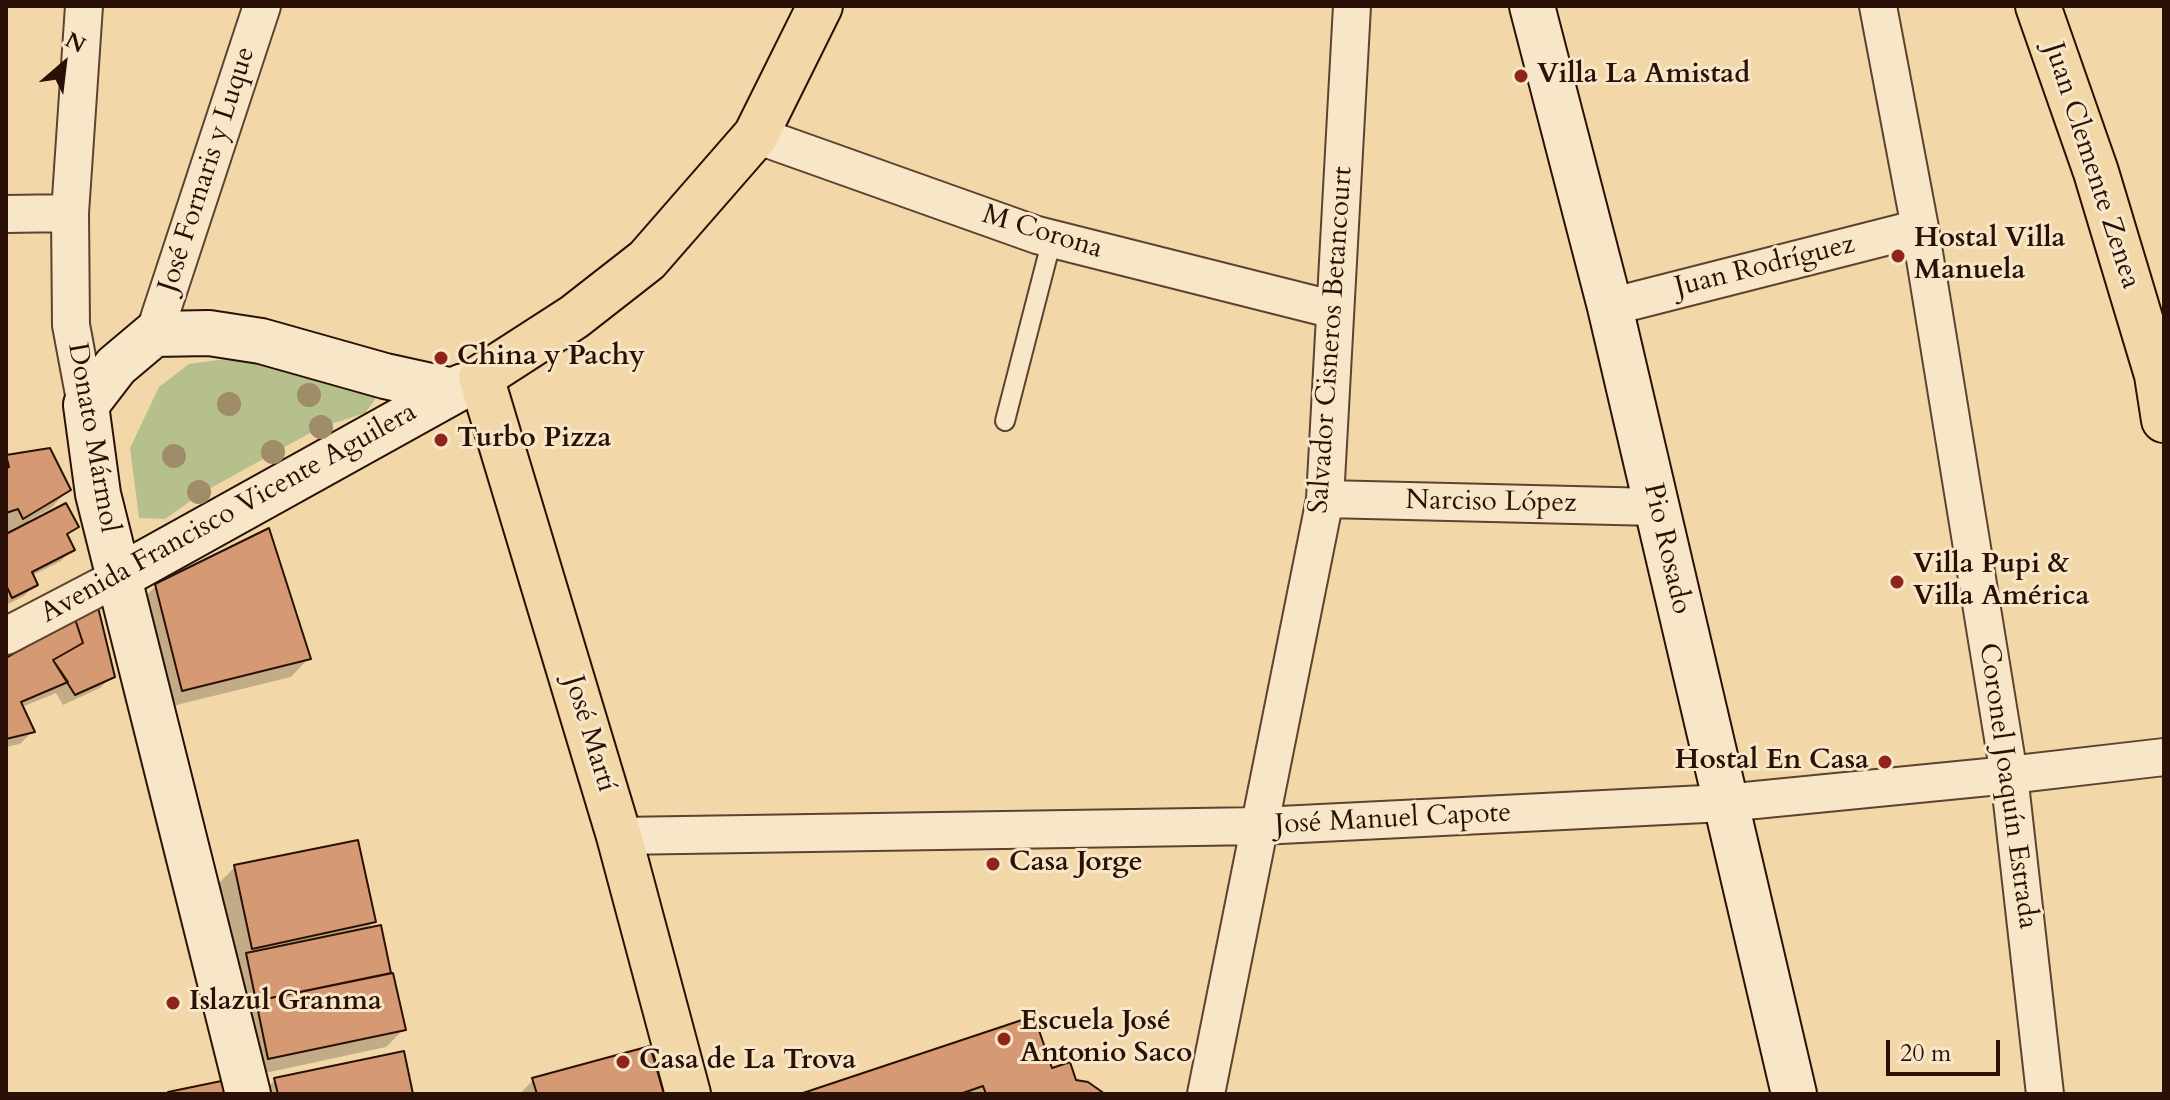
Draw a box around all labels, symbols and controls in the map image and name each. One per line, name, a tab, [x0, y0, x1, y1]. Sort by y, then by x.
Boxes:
north arrow	[24, 24, 104, 104]
text: N	[60, 25, 91, 61]
street label: Juan Clemente Zenea	[2035, 39, 2147, 293]
street label: José Fornaris y Luque	[152, 43, 264, 297]
place label: Villa La Amistad	[1537, 59, 1750, 93]
marker: Villa La Amistad	[1512, 67, 1530, 85]
street label: Salvador Cisneros Betancourt	[1303, 165, 1361, 515]
street label: M Corona	[978, 199, 1106, 267]
place label: Hostal Villa Manuela	[1914, 223, 2065, 289]
street label: Juan Rodríguez	[1672, 228, 1858, 306]
marker: Hostal Villa Manuela	[1889, 247, 1907, 265]
street label: Donato Mármol	[59, 341, 125, 535]
place label: China y Pachy	[457, 341, 645, 375]
marker: China y Pachy	[432, 349, 450, 367]
street label: Avenida Francisco Vicente Aguilera	[35, 396, 423, 632]
place label: Turbo Pizza	[457, 423, 611, 457]
marker: Turbo Pizza	[432, 431, 450, 449]
street label: Pio Rosado	[1635, 480, 1697, 618]
street label: Narciso López	[1405, 485, 1577, 521]
place label: Villa Pupi & Villa América	[1913, 549, 2089, 615]
marker: Villa Pupi & Villa América	[1888, 573, 1906, 591]
street label: Coronel Joaquín Estrada	[1970, 641, 2044, 931]
street label: José Martí	[555, 672, 623, 796]
place label: Hostal En Casa	[1675, 745, 1869, 779]
marker: Hostal En Casa	[1876, 753, 1894, 771]
street label: José Manuel Capote	[1274, 797, 1512, 843]
place label: Casa Jorge	[1009, 847, 1143, 881]
marker: Casa Jorge	[984, 855, 1002, 873]
place label: Islazul Granma	[189, 986, 382, 1020]
marker: Islazul Granma	[164, 994, 182, 1012]
place label: Escuela José Antonio Saco	[1020, 1006, 1192, 1072]
scale bar	[1890, 1024, 2004, 1074]
marker: Escuela José Antonio Saco	[995, 1030, 1013, 1048]
text: 20 m	[1900, 1037, 1951, 1070]
place label: Casa de La Trova	[639, 1045, 856, 1079]
marker: Casa de La Trova	[614, 1053, 632, 1071]

